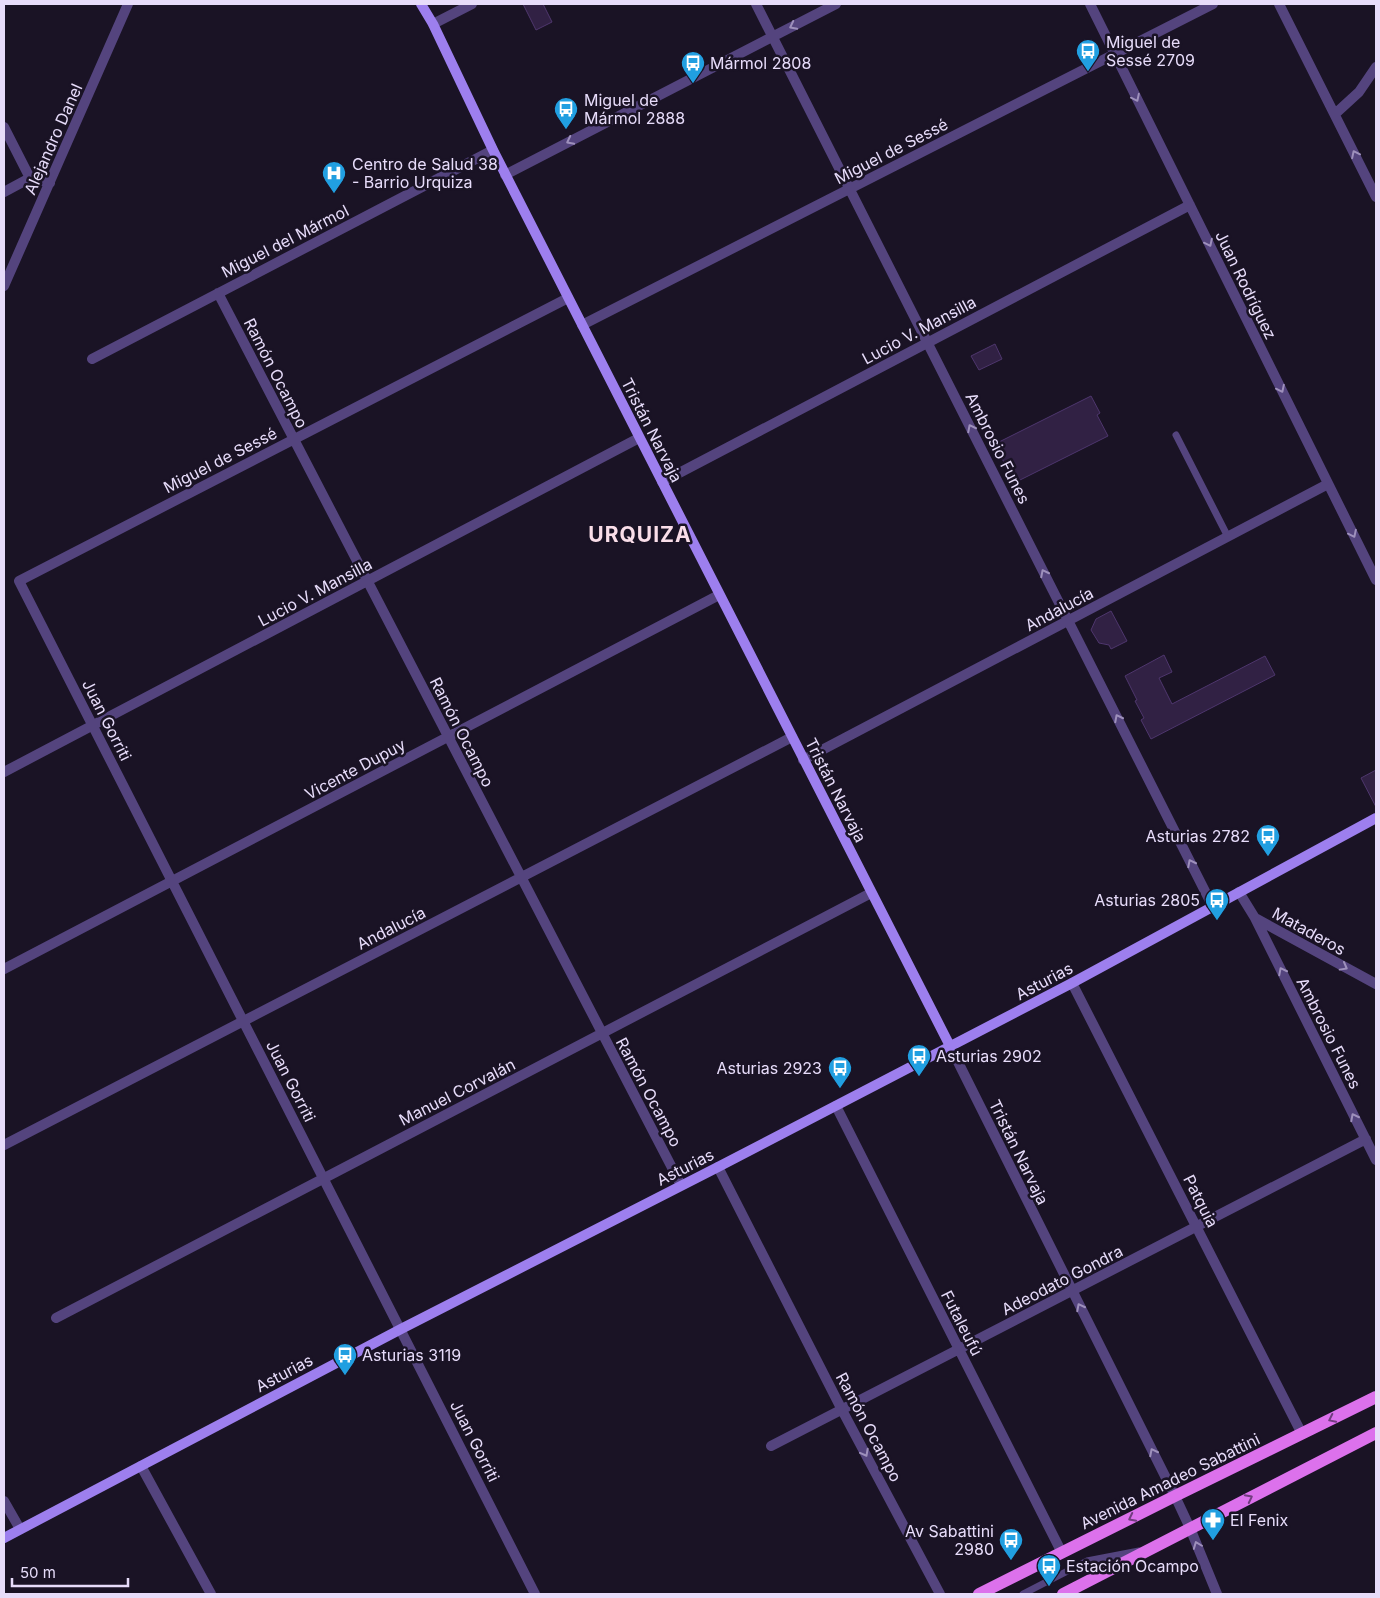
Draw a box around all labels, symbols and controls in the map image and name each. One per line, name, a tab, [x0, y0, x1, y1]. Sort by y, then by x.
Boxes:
one-way arrow	[789, 20, 798, 30]
place label: Miguel de Sessé 2709	[1106, 32, 1195, 70]
bus stop icon: Miguel de Sessé 2709	[1075, 38, 1101, 72]
bus stop icon: Mármol 2808	[680, 50, 706, 84]
place label: Mármol 2808	[710, 53, 811, 73]
street label: Alejandro Danel	[20, 80, 86, 198]
place label: Miguel de Mármol 2888	[584, 90, 685, 128]
one-way arrow	[1130, 92, 1140, 101]
bus stop icon: Miguel de Mármol 2888	[553, 96, 579, 130]
street label: Miguel de Sessé	[831, 114, 951, 188]
one-way arrow	[566, 135, 575, 145]
one-way arrow	[1351, 150, 1361, 159]
place label: Centro de Salud 38 - Barrio Urquiza	[352, 154, 498, 192]
hospital icon: Centro de Salud 38 - Barrio Urquiza	[321, 160, 347, 194]
street label: Miguel del Mármol	[218, 200, 352, 282]
street label: Juan Rodríguez	[1211, 227, 1281, 343]
one-way arrow	[1203, 238, 1213, 247]
street label: Lucio V. Mansilla	[859, 292, 979, 368]
street label: Ramón Ocampo	[240, 315, 312, 431]
street label: Tristán Narvaja	[617, 375, 687, 485]
one-way arrow	[1275, 383, 1285, 392]
street label: Ambrosio Funes	[961, 389, 1035, 507]
street label: Miguel de Sessé	[160, 423, 280, 497]
one-way arrow	[967, 424, 977, 433]
district label: URQUIZA	[588, 522, 692, 547]
one-way arrow	[1347, 529, 1357, 538]
street label: Lucio V. Mansilla	[255, 554, 375, 630]
one-way arrow	[1040, 569, 1050, 578]
street label: Andalucía	[1021, 583, 1097, 635]
street label: Ramón Ocampo	[426, 674, 498, 790]
street label: Juan Gorriti	[78, 676, 136, 764]
one-way arrow	[1114, 714, 1124, 723]
street label: Vicente Dupuy	[301, 734, 409, 804]
street label: Tristán Narvaja	[801, 735, 871, 845]
bus stop icon: Asturias 2782	[1255, 823, 1281, 857]
place label: Asturias 2782	[1146, 826, 1250, 846]
one-way arrow	[1187, 859, 1197, 868]
bus stop icon: Asturias 2805	[1204, 887, 1230, 921]
place label: Asturias 2805	[1094, 890, 1200, 910]
street label: Andalucía	[353, 902, 429, 954]
street label: Mataderos	[1269, 903, 1349, 959]
street label: Asturias	[1012, 958, 1076, 1004]
one-way arrow	[1339, 961, 1348, 971]
one-way arrow	[1278, 967, 1288, 976]
street label: Ambrosio Funes	[1292, 974, 1366, 1092]
street label: Ramón Ocampo	[612, 1034, 686, 1150]
street label: Juan Gorriti	[262, 1037, 320, 1125]
bus stop icon: Asturias 2902	[906, 1043, 932, 1077]
place label: Asturias 2902	[936, 1046, 1042, 1066]
street label: Manuel Corvalán	[396, 1054, 518, 1130]
bus stop icon: Asturias 2923	[827, 1055, 853, 1089]
place label: Asturias 2923	[716, 1058, 822, 1078]
street label: Tristán Narvaja	[985, 1096, 1053, 1208]
one-way arrow	[1350, 1113, 1360, 1122]
street label: Asturias	[653, 1144, 717, 1190]
street label: Patquia	[1179, 1171, 1223, 1231]
street label: Adeodato Gondra	[998, 1241, 1126, 1319]
street label: Futaleufú	[937, 1287, 987, 1359]
one-way arrow	[1076, 1303, 1086, 1312]
bus stop icon: Asturias 3119	[332, 1342, 358, 1376]
place label: Asturias 3119	[362, 1345, 461, 1365]
street label: Asturias	[252, 1350, 316, 1396]
street label: Ramón Ocampo	[832, 1369, 906, 1485]
street label: Juan Gorriti	[446, 1397, 504, 1485]
one-way arrow	[1329, 1412, 1338, 1422]
street label: Avenida Amadeo Sabattini	[1077, 1429, 1263, 1533]
one-way arrow	[859, 1447, 869, 1456]
one-way arrow	[1149, 1448, 1160, 1457]
one-way arrow	[1244, 1494, 1253, 1504]
pharmacy icon: El Fenix	[1200, 1507, 1226, 1541]
place label: El Fenix	[1230, 1510, 1288, 1530]
one-way arrow	[1128, 1511, 1137, 1522]
place label: Av Sabattini 2980	[905, 1521, 994, 1559]
bus stop icon: Av Sabattini 2980	[998, 1527, 1024, 1561]
one-way arrow	[1193, 1541, 1203, 1550]
bus stop icon: Estación Ocampo	[1036, 1553, 1062, 1587]
scale bar	[12, 1556, 129, 1588]
place label: Estación Ocampo	[1066, 1556, 1199, 1576]
text: 50 m	[20, 1563, 56, 1582]

